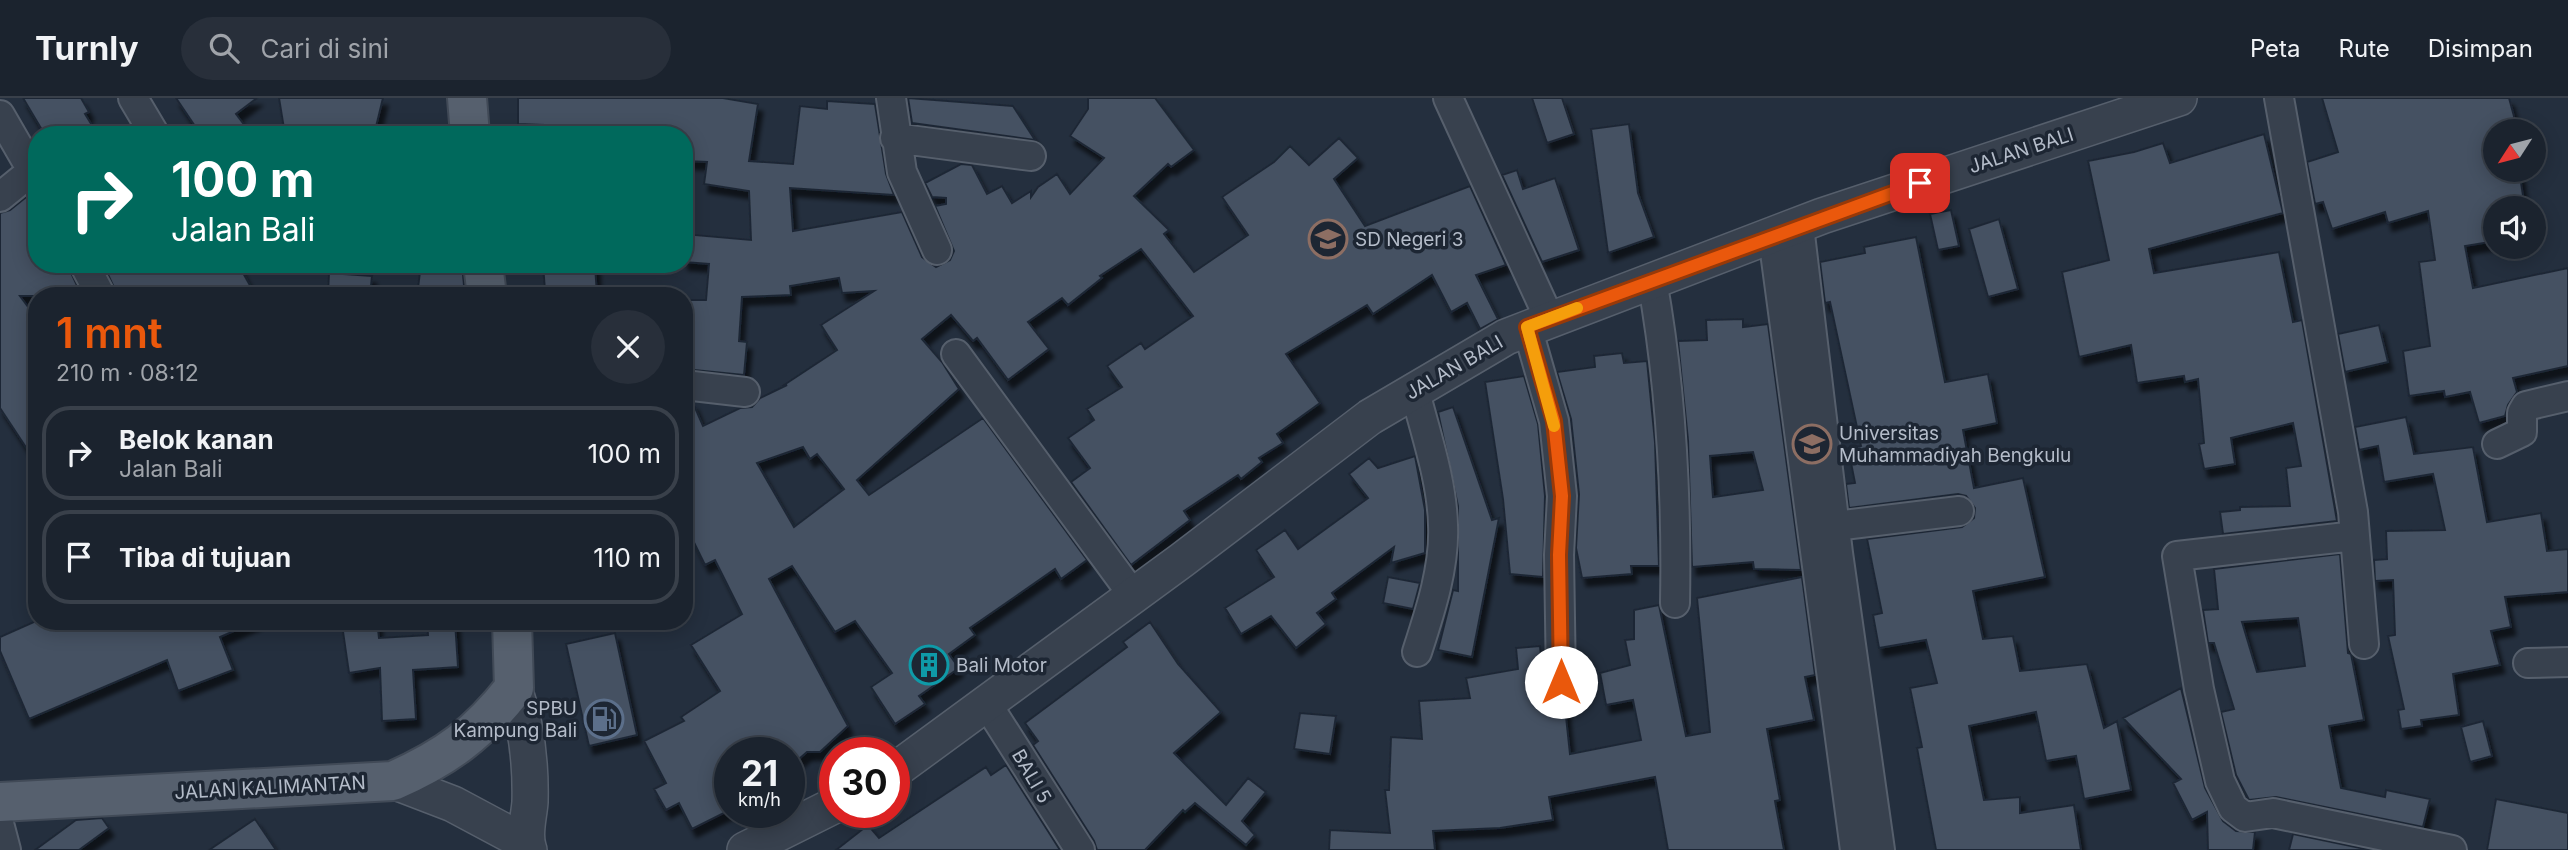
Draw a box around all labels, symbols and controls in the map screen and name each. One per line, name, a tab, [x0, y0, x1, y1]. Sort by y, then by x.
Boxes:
search box	[181, 17, 671, 80]
text: Turnly	[35, 28, 139, 68]
icon: search	[205, 29, 243, 67]
text: Cari di sini	[261, 33, 389, 64]
text: Peta	[2250, 34, 2301, 63]
text: Rute	[2339, 34, 2390, 63]
text: Disimpan	[2428, 34, 2533, 63]
north arrow	[2483, 119, 2546, 182]
map controls	[2483, 119, 2546, 259]
street label: JALAN BALI	[1966, 123, 2076, 178]
text: 100 m	[171, 150, 315, 209]
pin	[1890, 153, 1950, 213]
icon: right	[56, 154, 147, 245]
icon: arrive	[1901, 164, 1939, 202]
button: sound	[2483, 196, 2546, 259]
text: Jalan Bali	[171, 210, 315, 249]
school or university icon: SD Negeri 3	[1307, 218, 1349, 260]
place label: SD Negeri 3	[1355, 228, 1464, 251]
text: 1 mnt	[56, 307, 163, 358]
button: close	[591, 310, 665, 384]
street label: JALAN BALI	[1402, 330, 1507, 405]
text: 210 m · 08:12	[56, 359, 199, 387]
place label: Universitas Muhammadiyah Bengkulu	[1839, 422, 2071, 467]
school or university icon: Universitas Muhammadiyah Bengkulu	[1791, 423, 1833, 465]
text: Belok kanan	[119, 424, 274, 455]
icon: right	[60, 434, 98, 472]
text: 100 m	[588, 438, 661, 469]
text: Jalan Bali	[119, 455, 223, 483]
icon: arrive	[60, 538, 98, 576]
text: Tiba di tujuan	[119, 542, 291, 573]
text: 110 m	[593, 542, 661, 573]
building icon: Bali Motor	[908, 644, 950, 686]
position arrow	[1524, 645, 1598, 719]
place label: Bali Motor	[956, 654, 1047, 677]
place label: SPBU Kampung Bali	[454, 697, 577, 742]
fuel station icon: SPBU Kampung Bali	[583, 698, 625, 740]
speed limit sign: 30	[819, 737, 910, 828]
street label: BALI 5	[1007, 745, 1056, 807]
text: 21	[741, 752, 778, 794]
street label: JALAN KALIMANTAN	[174, 771, 366, 804]
text: km/h	[738, 789, 781, 810]

